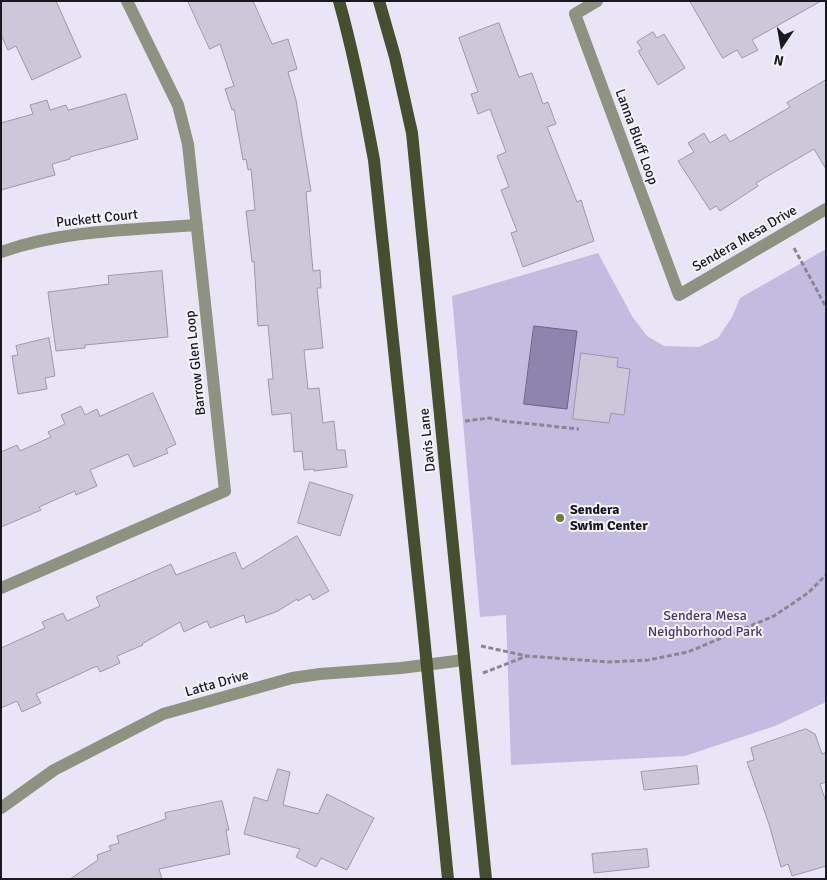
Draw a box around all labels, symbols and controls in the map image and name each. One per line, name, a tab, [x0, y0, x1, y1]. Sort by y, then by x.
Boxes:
north arrow	[757, 20, 807, 70]
text: N	[772, 51, 785, 69]
street label: Lanna Bluff Loop	[611, 87, 661, 187]
street label: Sendera Mesa Drive	[690, 202, 800, 276]
street label: Puckett Court	[55, 206, 139, 232]
street label: Barrow Glen Loop	[182, 310, 210, 416]
street label: Davis Lane	[416, 407, 440, 473]
place label: Sendera Swim Center	[570, 502, 648, 534]
marker: Sendera Swim Center	[554, 512, 566, 524]
park label: Sendera Mesa Neighborhood Park	[648, 608, 762, 640]
street label: Latta Drive	[183, 667, 251, 701]

